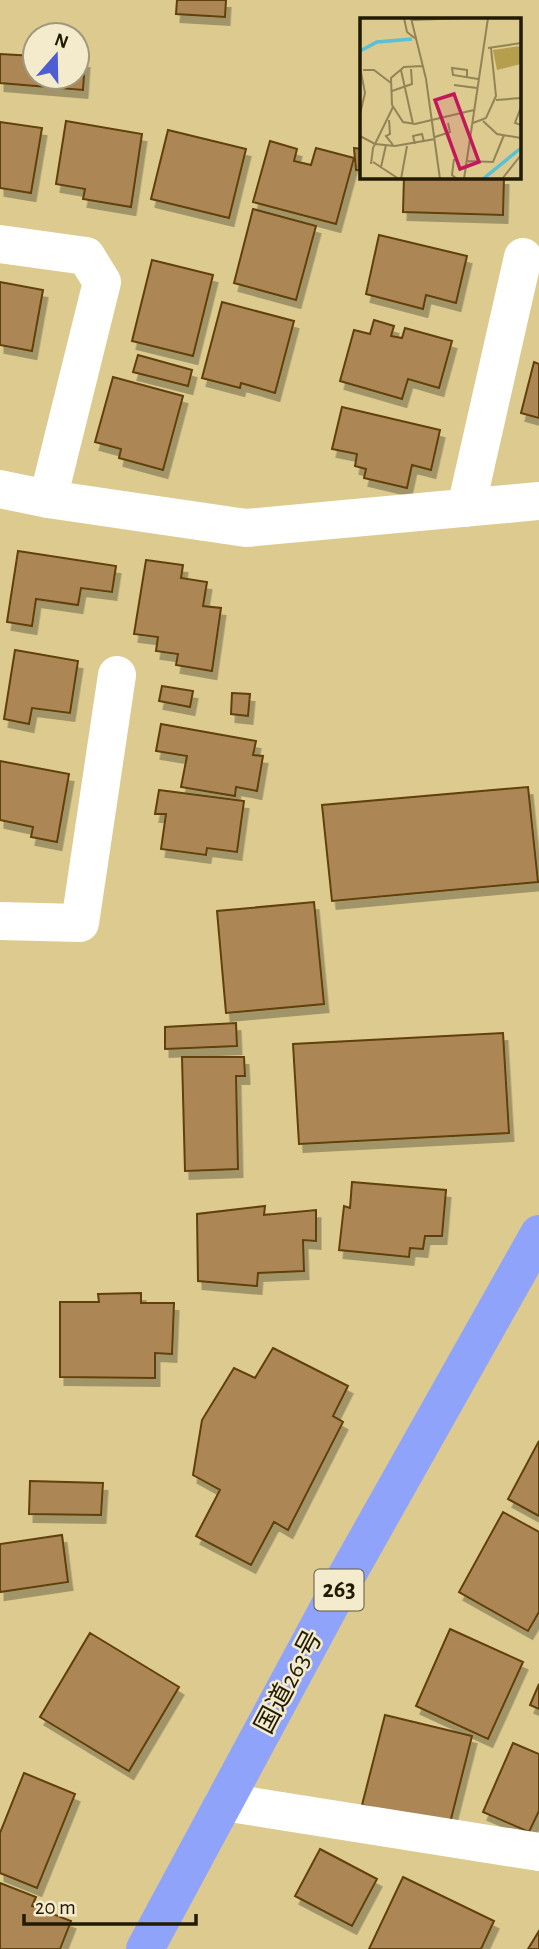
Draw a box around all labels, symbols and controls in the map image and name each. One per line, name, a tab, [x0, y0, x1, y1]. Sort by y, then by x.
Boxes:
inset map	[360, 18, 522, 178]
north arrow	[21, 21, 91, 91]
text: N	[52, 30, 71, 53]
road number: 263	[314, 1570, 364, 1610]
street label: 国道263号	[250, 1626, 327, 1738]
scale bar	[24, 1882, 196, 1926]
text: 20 m	[35, 1897, 76, 1918]

